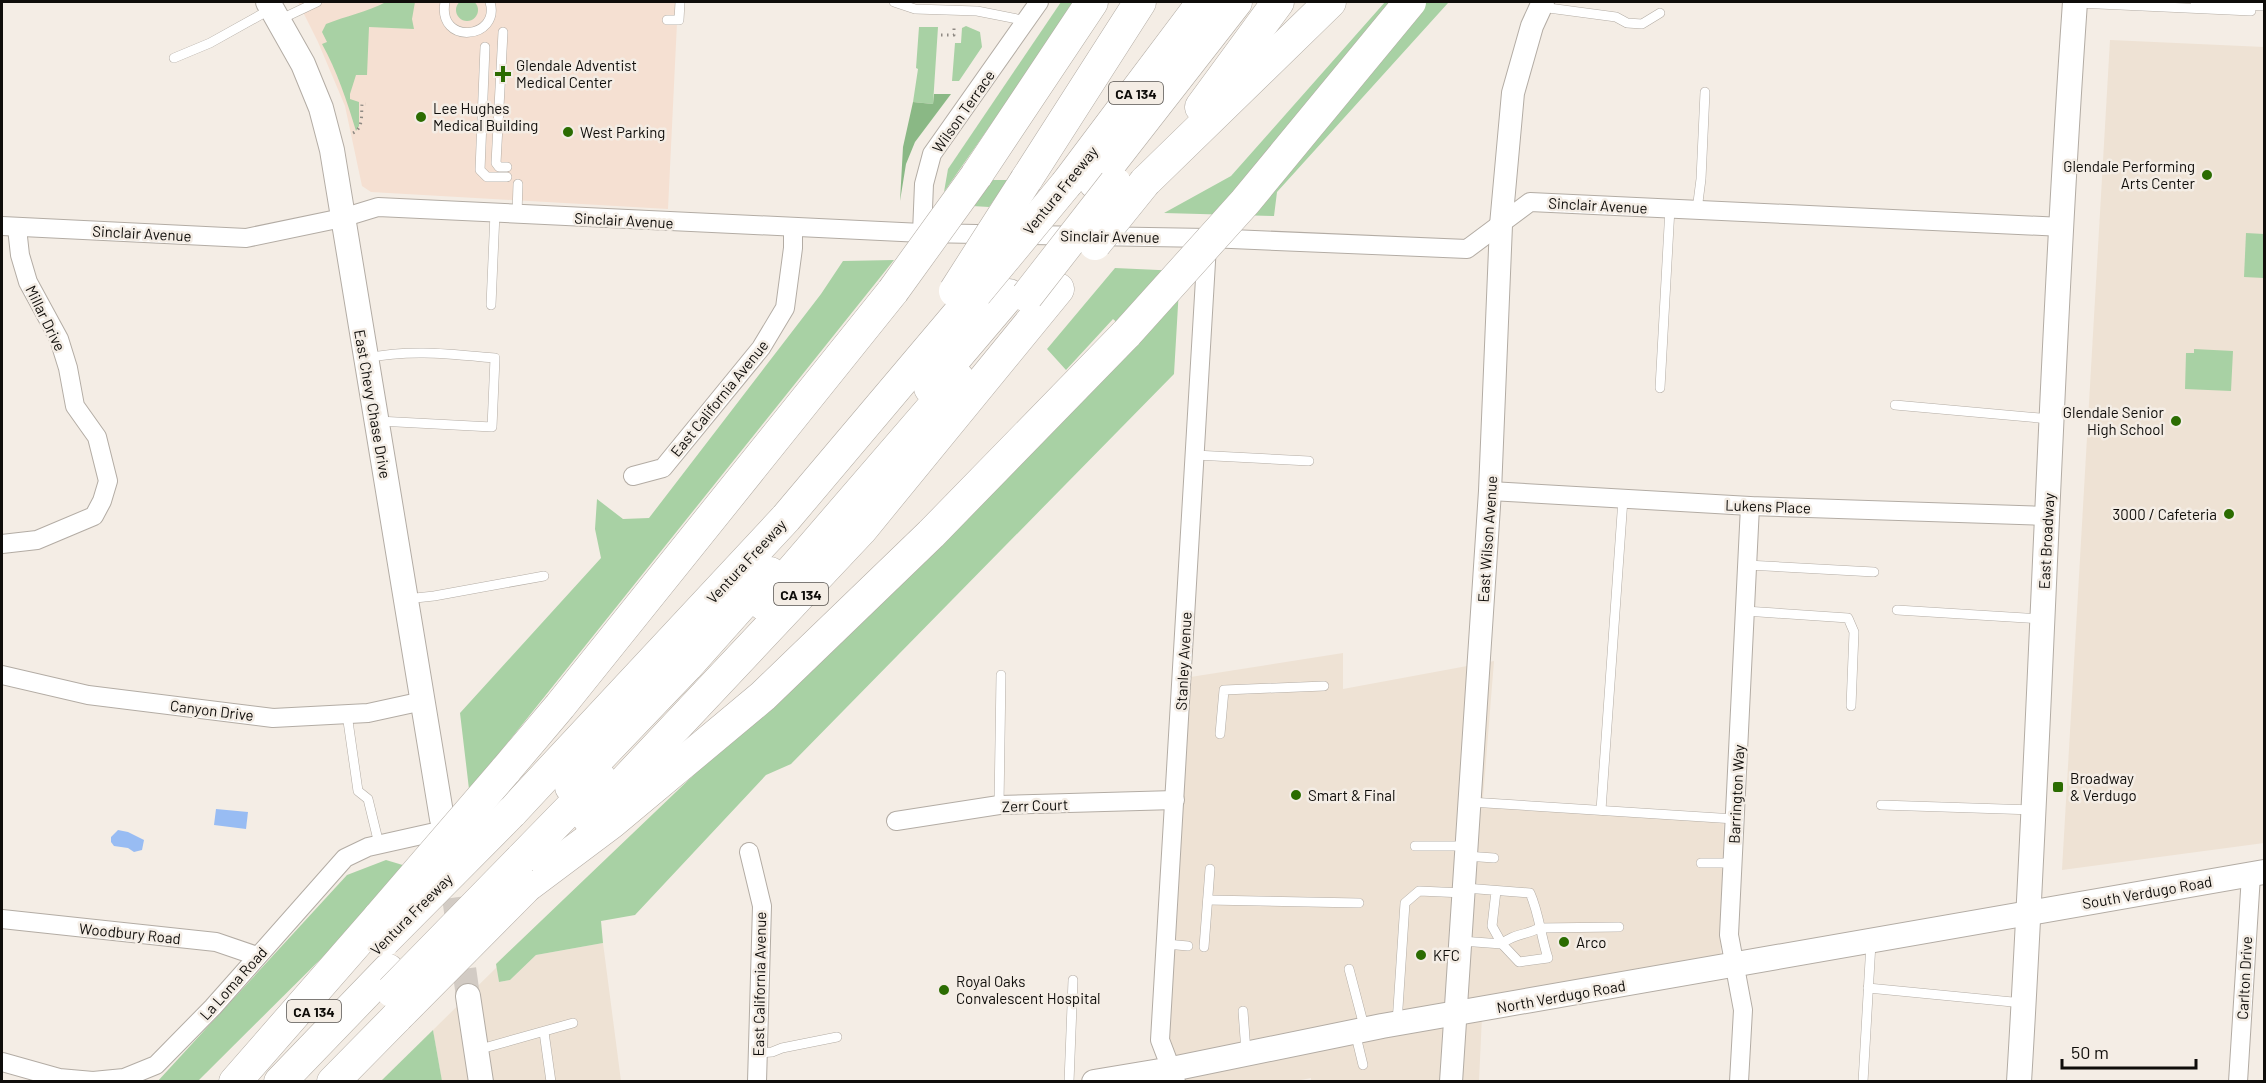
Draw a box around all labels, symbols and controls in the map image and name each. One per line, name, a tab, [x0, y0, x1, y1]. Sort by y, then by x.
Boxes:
place label: Glendale Adventist Medical Center	[516, 56, 637, 91]
marker: Glendale Adventist Medical Center	[494, 65, 512, 83]
street label: Wilson Terrace	[928, 66, 998, 156]
road number: CA 134	[1109, 82, 1163, 104]
place label: Lee Hughes Medical Building	[433, 99, 538, 134]
marker: Lee Hughes Medical Building	[414, 110, 428, 124]
place label: West Parking	[580, 123, 665, 141]
marker: West Parking	[561, 125, 575, 139]
street label: Ventura Freeway	[1019, 142, 1101, 238]
place label: Glendale Performing Arts Center	[2063, 157, 2196, 192]
marker: Glendale Performing Arts Center	[2200, 168, 2214, 182]
street label: Sinclair Avenue	[1548, 193, 1648, 217]
street label: Sinclair Avenue	[574, 208, 674, 232]
street label: Sinclair Avenue	[92, 221, 192, 245]
street label: Sinclair Avenue	[1060, 226, 1160, 246]
street label: Millar Drive	[22, 282, 70, 354]
street label: East Chevy Chase Drive	[351, 328, 395, 480]
street label: East California Avenue	[666, 336, 772, 460]
place label: Glendale Senior High School	[2063, 403, 2165, 438]
marker: Glendale Senior High School	[2169, 414, 2183, 428]
street label: East Wilson Avenue	[1474, 475, 1500, 603]
street label: East Broadway	[2034, 492, 2058, 590]
street label: Lukens Place	[1725, 496, 1811, 516]
place label: 3000 / Cafeteria	[2113, 505, 2217, 523]
marker: 3000 / Cafeteria	[2222, 507, 2236, 521]
street label: Ventura Freeway	[702, 515, 790, 607]
road number: CA 134	[774, 583, 828, 605]
street label: Stanley Avenue	[1171, 611, 1195, 711]
street label: Canyon Drive	[169, 696, 255, 724]
street label: Barrington Way	[1724, 744, 1748, 844]
place label: Broadway & Verdugo	[2070, 769, 2137, 804]
marker: Broadway & Verdugo	[2051, 780, 2065, 794]
place label: Smart & Final	[1308, 786, 1395, 804]
marker: Smart & Final	[1289, 788, 1303, 802]
street label: Zerr Court	[1001, 795, 1069, 815]
street label: Ventura Freeway	[366, 869, 456, 959]
street label: South Verdugo Road	[2081, 872, 2213, 912]
street label: East California Avenue	[749, 911, 769, 1057]
street label: Woodbury Road	[78, 919, 182, 947]
place label: Arco	[1576, 933, 1606, 951]
marker: Arco	[1557, 935, 1571, 949]
street label: Carlton Drive	[2233, 936, 2255, 1020]
street label: La Loma Road	[195, 943, 271, 1023]
place label: KFC	[1433, 946, 1460, 964]
marker: KFC	[1414, 948, 1428, 962]
place label: Royal Oaks Convalescent Hospital	[956, 972, 1101, 1007]
street label: North Verdugo Road	[1495, 976, 1627, 1016]
marker: Royal Oaks Convalescent Hospital	[937, 983, 951, 997]
road number: CA 134	[287, 1000, 341, 1022]
scale bar	[2062, 1032, 2196, 1070]
text: 50 m	[2071, 1041, 2109, 1063]

